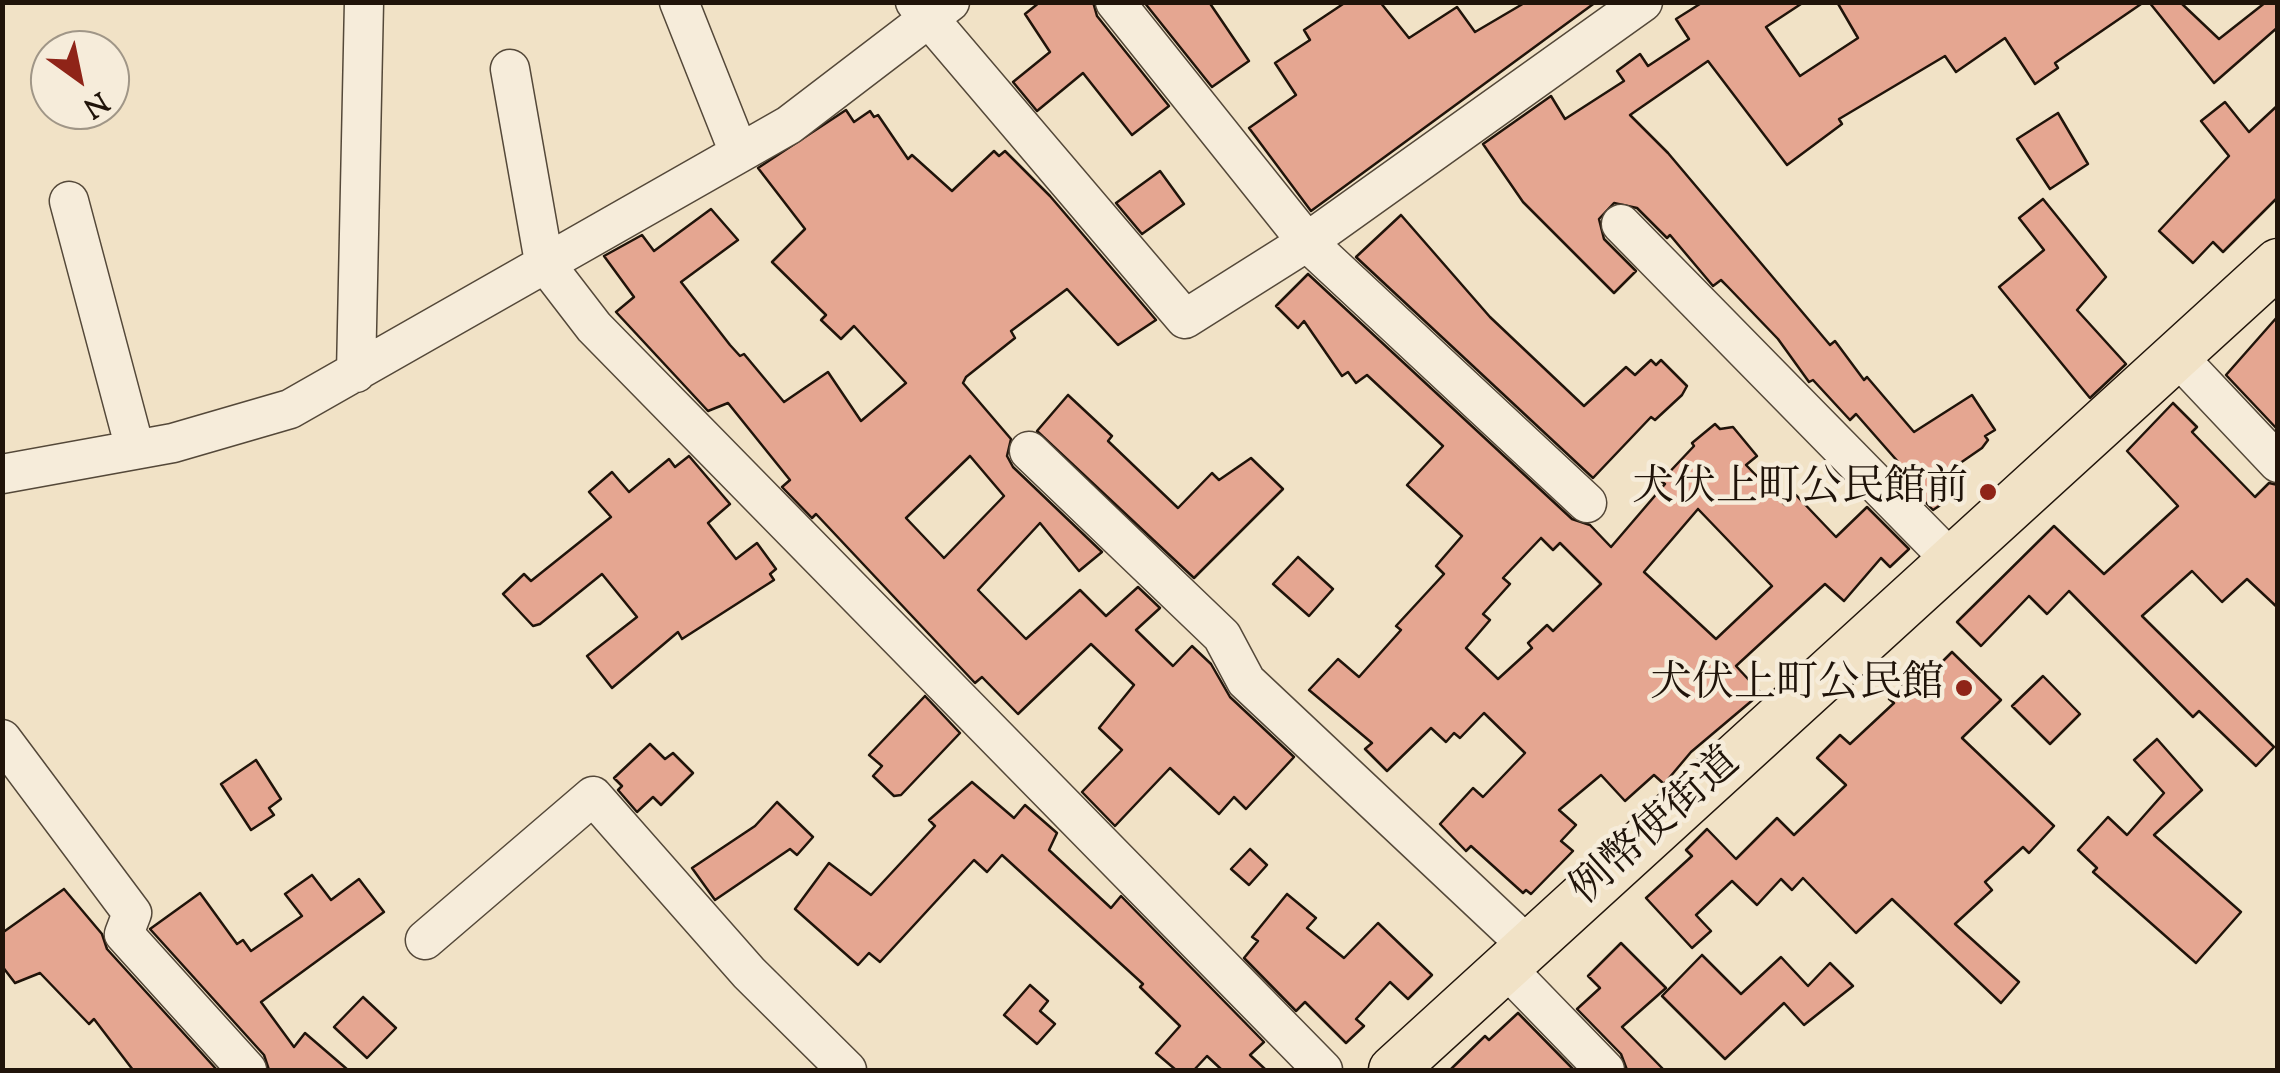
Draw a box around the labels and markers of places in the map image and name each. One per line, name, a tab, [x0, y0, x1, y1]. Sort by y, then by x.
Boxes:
place label: 犬伏上町公民館前	[1632, 467, 1968, 517]
marker: 犬伏上町公民館前	[1977, 481, 1999, 503]
place label: 犬伏上町公民館	[1650, 663, 1944, 713]
marker: 犬伏上町公民館	[1953, 677, 1975, 699]

